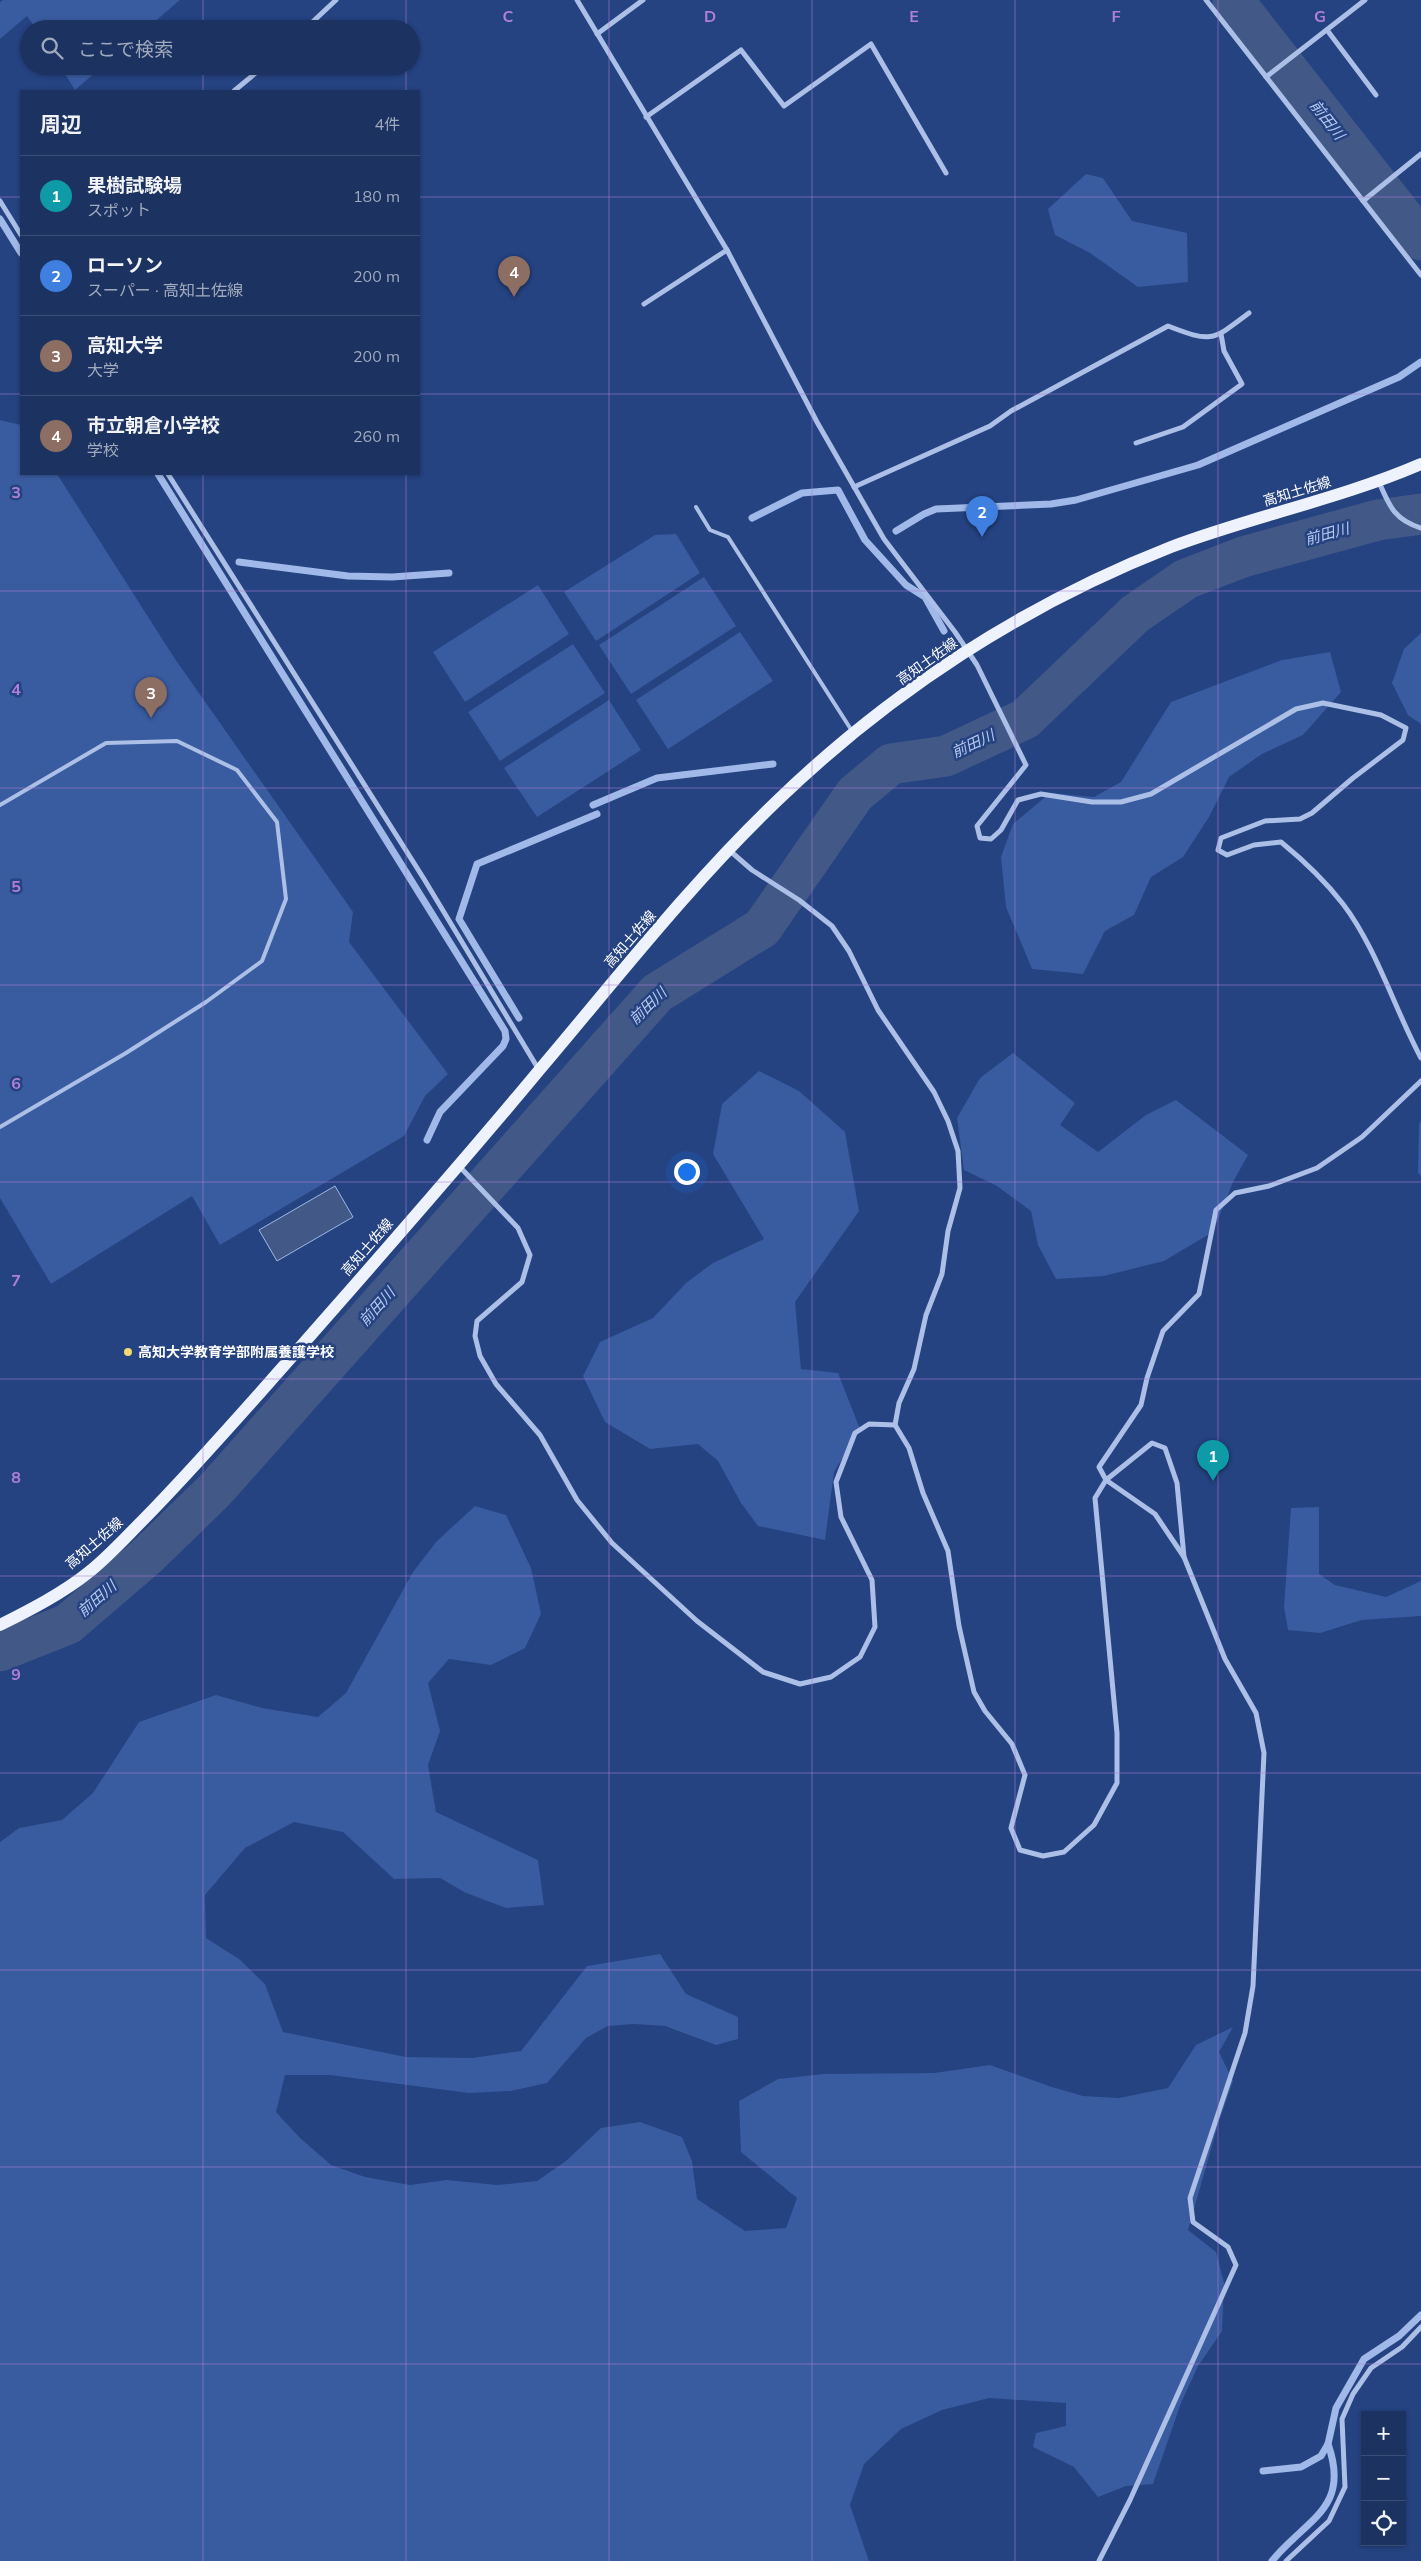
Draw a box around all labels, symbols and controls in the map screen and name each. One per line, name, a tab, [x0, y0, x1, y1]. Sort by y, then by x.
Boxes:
text: C	[503, 6, 514, 26]
text: D	[704, 6, 716, 26]
text: E	[909, 6, 919, 26]
text: F	[1111, 6, 1121, 26]
text: G	[1314, 6, 1326, 26]
search box	[20, 20, 420, 75]
icon: search	[38, 34, 66, 62]
text: ここで検索	[78, 37, 173, 61]
water label: 前田川	[1306, 96, 1350, 145]
text: 周辺	[40, 111, 82, 137]
text: 4件	[374, 114, 400, 134]
text: 果樹試験場	[87, 173, 182, 197]
text: 1	[51, 186, 61, 206]
text: 180 m	[353, 186, 400, 206]
text: スポット	[87, 200, 151, 220]
text: ローソン	[87, 253, 163, 277]
pin: 4	[498, 256, 530, 297]
text: 2	[51, 266, 61, 286]
text: 200 m	[353, 266, 400, 286]
text: スーパー · 高知土佐線	[87, 280, 243, 300]
text: 高知大学	[87, 333, 163, 357]
text: 3	[51, 346, 61, 366]
text: 200 m	[353, 346, 400, 366]
text: 大学	[87, 360, 119, 380]
text: 市立朝倉小学校	[87, 413, 220, 437]
text: 4	[51, 426, 61, 446]
text: 260 m	[353, 426, 400, 446]
text: 学校	[87, 440, 119, 460]
street label: 高知土佐線	[1261, 472, 1333, 510]
text: 3	[11, 482, 21, 502]
pin: 2	[966, 496, 998, 537]
water label: 前田川	[1303, 518, 1353, 549]
street label: 高知土佐線	[893, 634, 961, 688]
pin: 3	[135, 677, 167, 718]
text: 4	[11, 679, 21, 699]
water label: 前田川	[948, 725, 999, 762]
text: 5	[11, 876, 21, 896]
street label: 高知土佐線	[600, 907, 660, 971]
water label: 前田川	[625, 982, 672, 1028]
text: 6	[11, 1073, 21, 1093]
your location	[674, 1159, 700, 1185]
street label: 高知土佐線	[337, 1215, 397, 1279]
text: 7	[11, 1270, 21, 1290]
water label: 前田川	[355, 1282, 400, 1330]
place label: 高知大学教育学部附属養護学校	[138, 1343, 334, 1361]
marker: 高知大学教育学部附属養護学校	[122, 1346, 134, 1358]
pin: 1	[1197, 1440, 1229, 1481]
text: 8	[11, 1467, 21, 1487]
street label: 高知土佐線	[62, 1513, 126, 1573]
water label: 前田川	[73, 1575, 121, 1621]
text: 9	[11, 1664, 21, 1684]
map controls	[1361, 2411, 1406, 2546]
button: +	[1361, 2411, 1406, 2456]
button: −	[1361, 2456, 1406, 2501]
button: locate	[1361, 2501, 1406, 2546]

